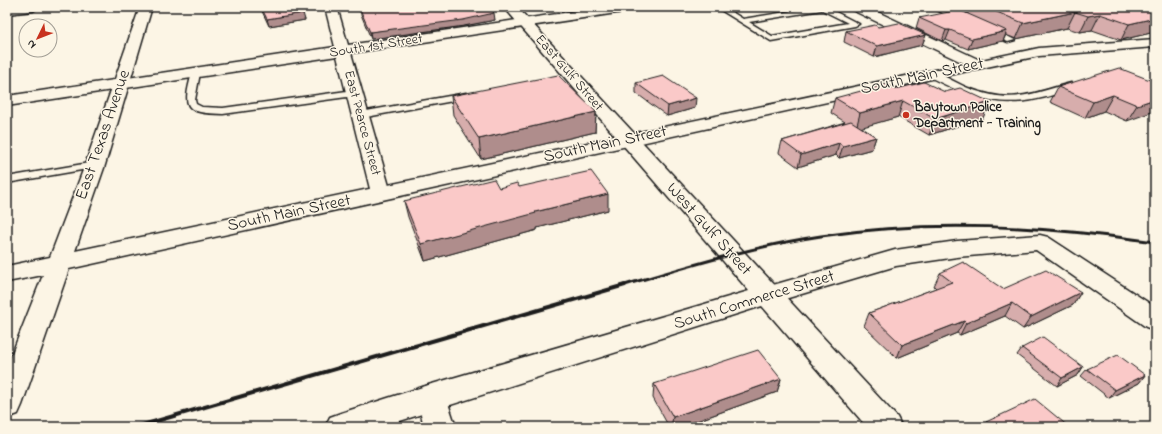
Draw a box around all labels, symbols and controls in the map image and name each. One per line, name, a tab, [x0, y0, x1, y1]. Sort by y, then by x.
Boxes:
north arrow	[18, 18, 58, 58]
street label: South 1st Street	[328, 28, 424, 64]
street label: East Gulf Street	[530, 30, 609, 116]
text: N	[23, 36, 40, 52]
street label: South Main Street	[858, 51, 986, 101]
street label: East Texas Avenue	[69, 66, 137, 203]
street label: East Pearce Street	[338, 68, 386, 178]
place label: Baytown Police Department - Training	[913, 97, 1042, 136]
marker: Baytown Police Department - Training	[901, 110, 911, 120]
street label: South Main Street	[541, 119, 669, 169]
street label: West Gulf Street	[660, 177, 758, 281]
street label: South Main Street	[225, 188, 353, 238]
street label: South Commerce Street	[670, 264, 838, 336]

